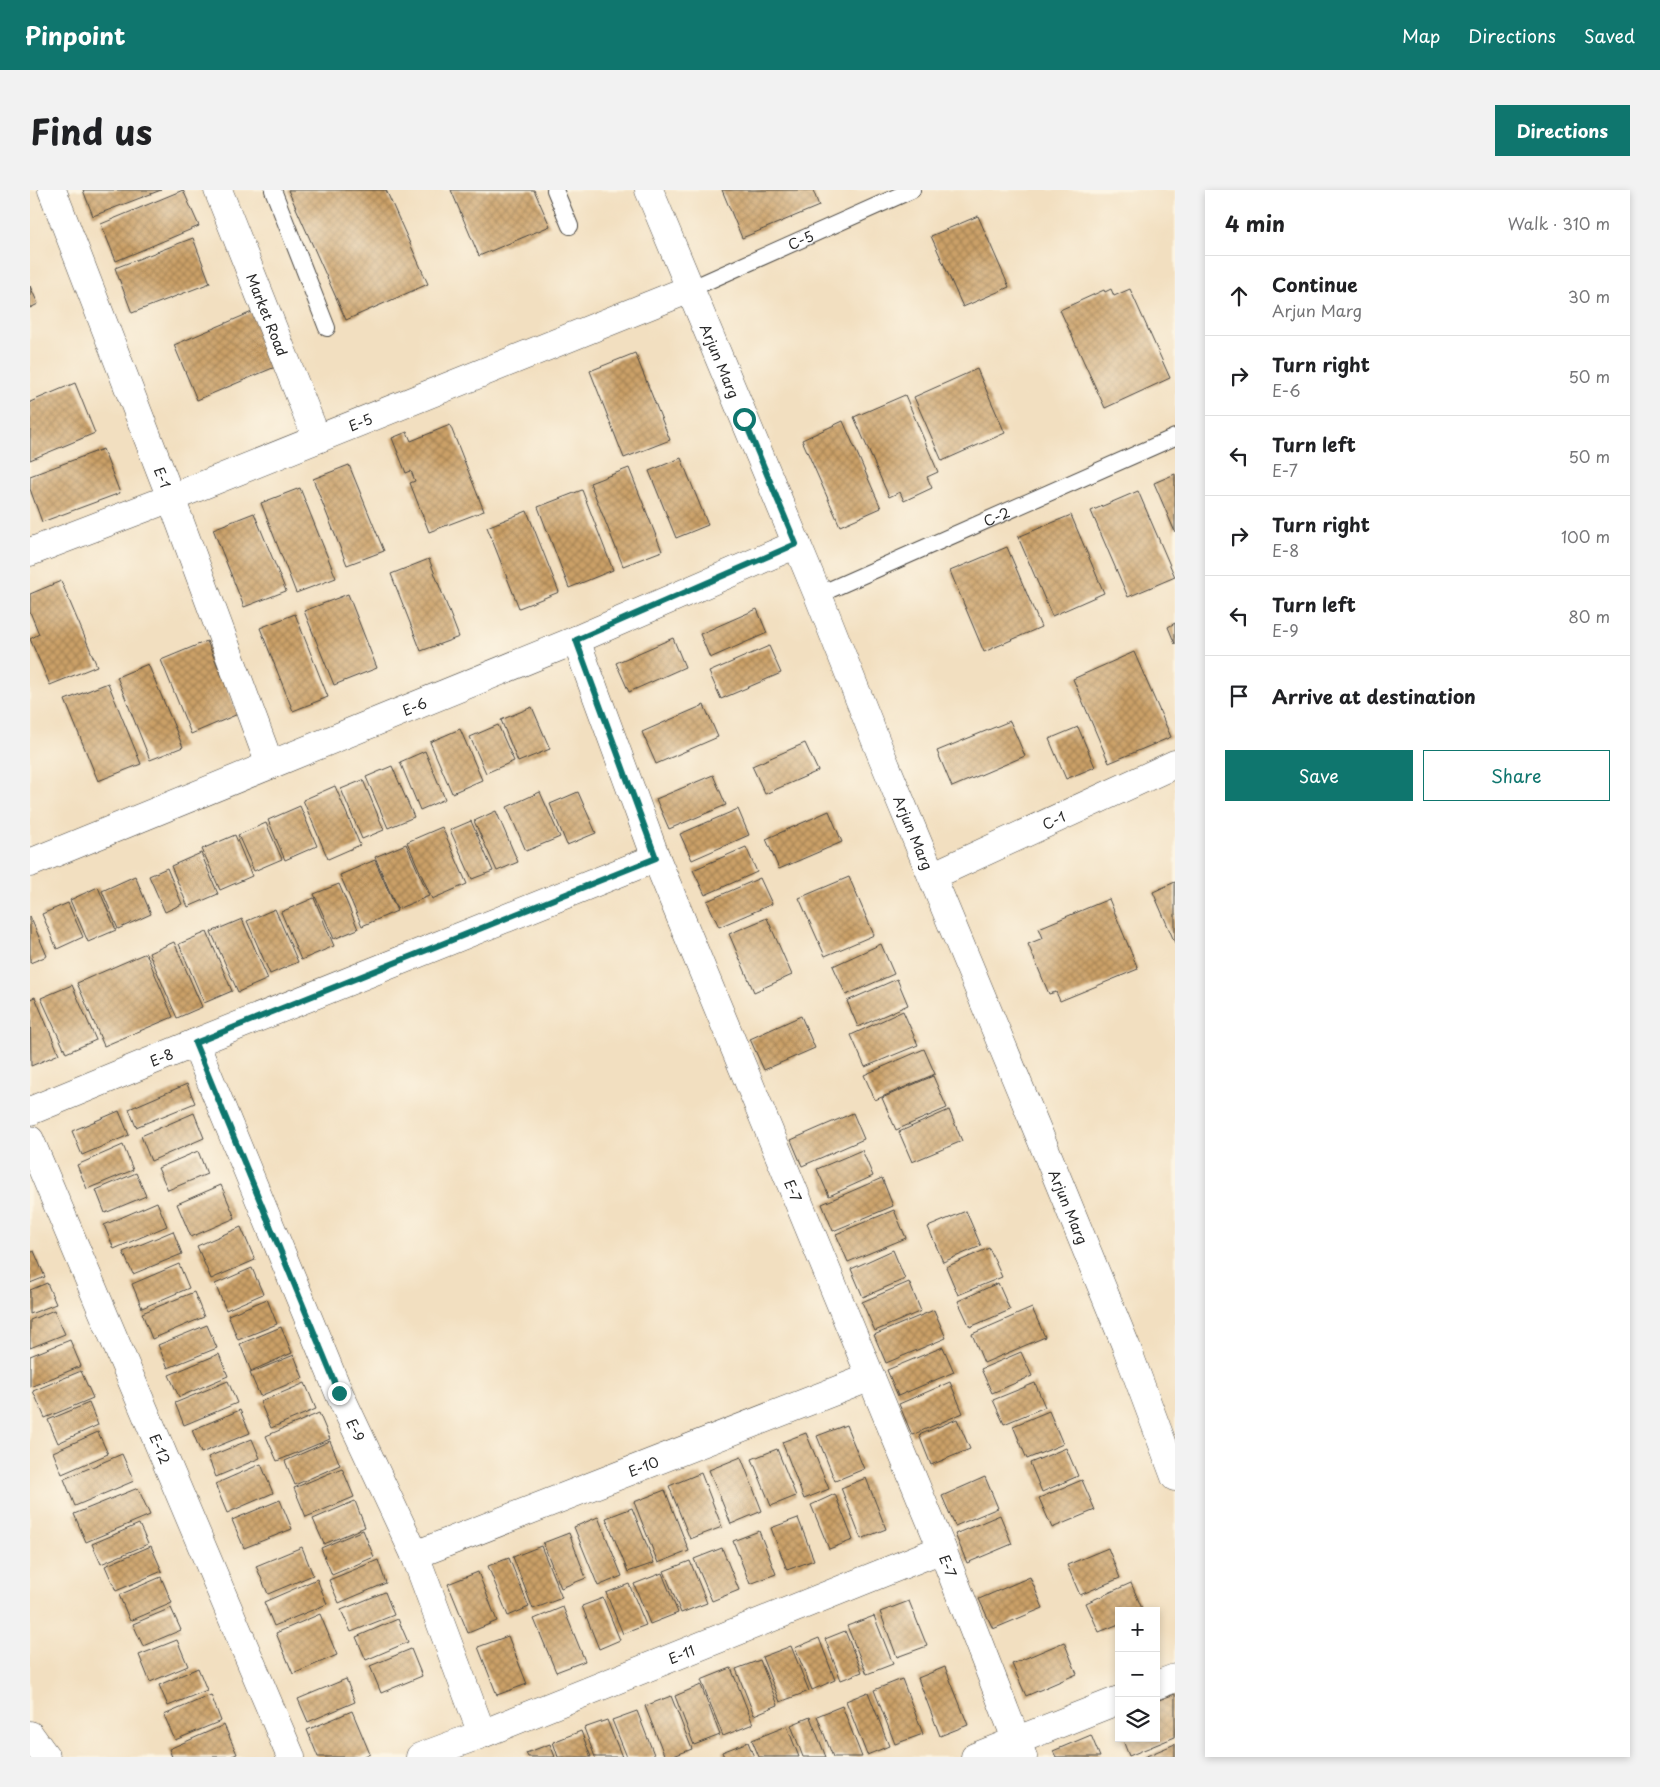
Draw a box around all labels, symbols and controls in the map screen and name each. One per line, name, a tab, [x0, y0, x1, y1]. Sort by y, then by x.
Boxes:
text: Pinpoint	[25, 17, 126, 53]
text: Map	[1402, 22, 1440, 49]
text: Directions	[1468, 22, 1556, 49]
text: Saved	[1584, 22, 1635, 49]
text: Find us	[30, 104, 152, 157]
button: Directions	[1495, 105, 1630, 156]
text: 4 min	[1225, 207, 1285, 239]
text: Walk · 310 m	[1508, 211, 1610, 235]
street label: C-5	[784, 225, 817, 255]
street label: Market Road	[242, 270, 293, 359]
text: Continue	[1272, 270, 1358, 298]
icon: ahead	[1225, 282, 1253, 310]
text: 30 m	[1568, 284, 1610, 308]
text: Arjun Marg	[1272, 298, 1362, 322]
street label: Arjun Marg	[695, 320, 745, 401]
text: Turn right	[1272, 350, 1370, 378]
icon: right	[1225, 362, 1253, 390]
text: 50 m	[1569, 364, 1610, 388]
text: E-6	[1272, 378, 1301, 402]
street label: E-5	[345, 408, 375, 436]
route start	[733, 408, 756, 431]
text: Turn left	[1272, 430, 1356, 458]
icon: left	[1225, 442, 1253, 470]
text: 50 m	[1569, 444, 1610, 468]
text: E-7	[1272, 458, 1298, 482]
street label: E-1	[149, 464, 177, 491]
street label: C-2	[980, 501, 1013, 531]
text: Turn right	[1272, 510, 1370, 538]
icon: right	[1225, 522, 1253, 550]
text: 100 m	[1561, 524, 1610, 548]
text: E-8	[1272, 538, 1299, 562]
text: Turn left	[1272, 590, 1356, 618]
icon: left	[1225, 602, 1253, 630]
text: 80 m	[1568, 604, 1610, 628]
text: E-9	[1272, 618, 1299, 642]
icon: arrive	[1225, 682, 1253, 710]
text: Arrive at destination	[1272, 682, 1476, 710]
street label: E-6	[399, 692, 430, 721]
button: Save	[1225, 750, 1413, 801]
button: Share	[1423, 750, 1610, 801]
street label: Arjun Marg	[889, 792, 938, 873]
street label: C-1	[1039, 805, 1069, 834]
street label: E-8	[146, 1043, 176, 1071]
street label: Arjun Marg	[1044, 1166, 1094, 1247]
street label: E-7	[780, 1176, 808, 1205]
route end	[328, 1382, 351, 1405]
street label: E-9	[342, 1415, 371, 1445]
street label: E-12	[145, 1430, 176, 1467]
street label: E-10	[625, 1450, 662, 1481]
street label: E-7	[935, 1551, 962, 1580]
map controls	[1115, 1607, 1160, 1742]
button: +	[1115, 1607, 1160, 1652]
street label: E-11	[665, 1639, 698, 1669]
button: −	[1115, 1652, 1160, 1697]
button: layers	[1115, 1697, 1160, 1742]

